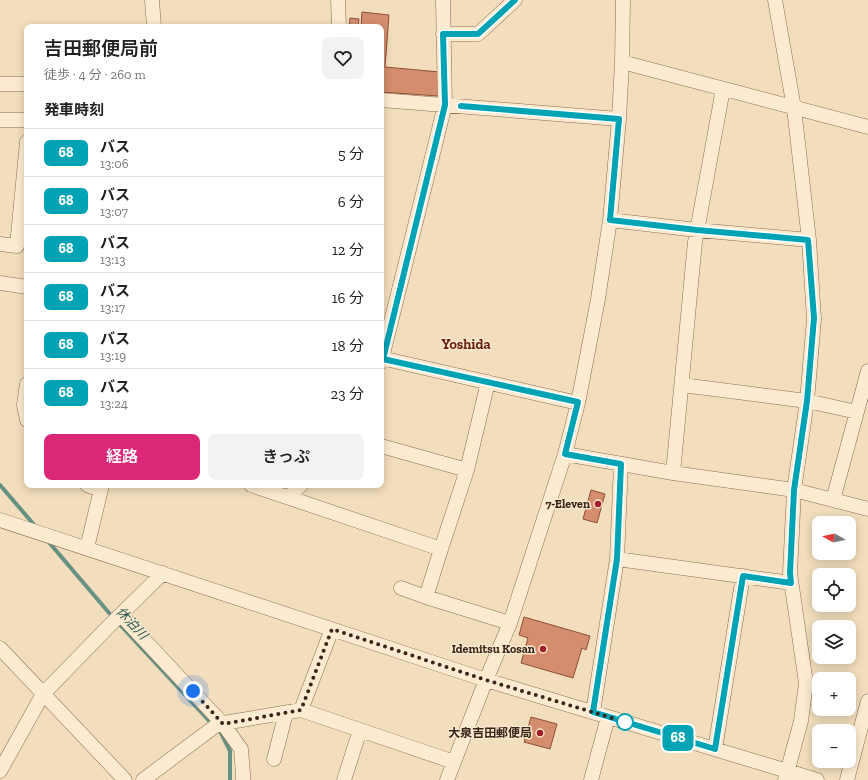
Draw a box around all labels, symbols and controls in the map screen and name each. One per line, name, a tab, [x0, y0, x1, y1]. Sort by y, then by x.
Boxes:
text: 吉田郵便局前	[44, 37, 158, 60]
button: heart	[322, 37, 364, 79]
text: 徒歩 · 4 分 · 260 m	[44, 67, 146, 82]
text: 発車時刻	[44, 101, 104, 119]
text: バス	[100, 138, 130, 156]
text: 68	[58, 144, 74, 161]
text: 5 分	[338, 145, 364, 163]
text: 13:06	[100, 156, 129, 171]
text: バス	[100, 186, 130, 204]
text: 68	[58, 192, 74, 209]
text: 6 分	[338, 193, 364, 211]
text: 13:07	[100, 204, 128, 219]
text: バス	[100, 234, 130, 252]
text: 68	[58, 240, 74, 257]
text: 12 分	[332, 241, 364, 259]
text: 13:13	[100, 252, 126, 267]
text: バス	[100, 282, 130, 300]
text: 68	[58, 288, 74, 305]
text: 16 分	[332, 289, 364, 307]
text: 13:17	[100, 300, 125, 315]
text: バス	[100, 330, 130, 348]
text: 68	[58, 336, 74, 353]
district label: Yoshida	[441, 336, 491, 353]
text: 18 分	[332, 337, 364, 355]
text: 13:19	[100, 348, 126, 363]
text: バス	[100, 378, 130, 396]
text: 68	[58, 384, 74, 401]
text: 23 分	[331, 385, 364, 403]
text: 13:24	[100, 396, 128, 411]
button: 経路	[44, 434, 200, 480]
button: きっぷ	[208, 434, 364, 480]
place label: 7-Eleven	[545, 497, 590, 511]
marker: 7-Eleven	[593, 499, 603, 509]
north arrow	[812, 516, 856, 560]
map controls	[812, 516, 856, 768]
button: locate	[812, 568, 856, 612]
water label: 休泊川	[113, 604, 152, 644]
button: layers	[812, 620, 856, 664]
place label: Idemitsu Kosan	[452, 642, 535, 656]
marker: Idemitsu Kosan	[538, 644, 548, 654]
button: +	[812, 672, 856, 716]
your location	[183, 681, 203, 701]
unlabelled marker	[616, 713, 634, 731]
button: −	[812, 724, 856, 768]
line badge: 68	[660, 725, 696, 751]
place label: 大泉吉田郵便局	[448, 726, 532, 740]
marker: 大泉吉田郵便局	[535, 728, 545, 738]
text: 68	[670, 729, 686, 746]

